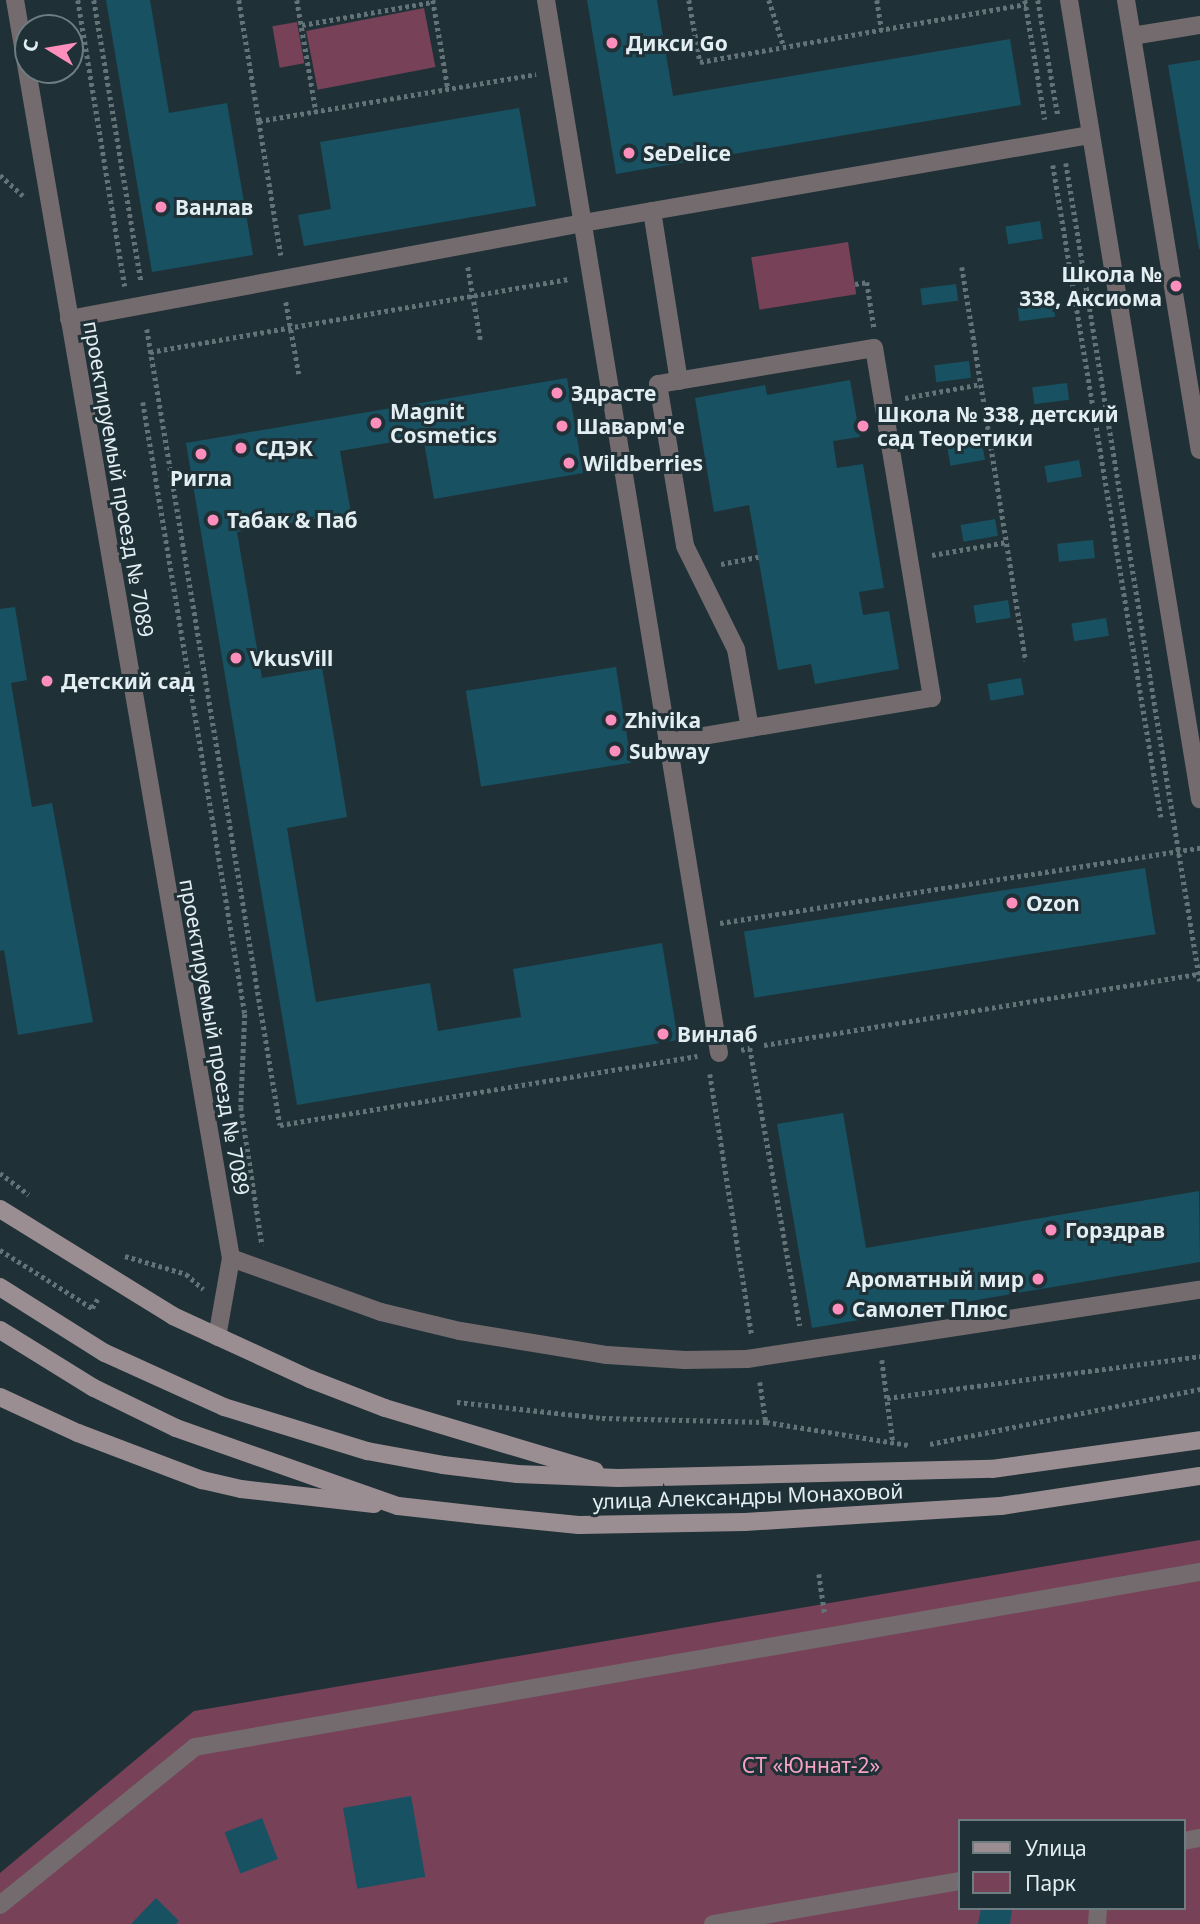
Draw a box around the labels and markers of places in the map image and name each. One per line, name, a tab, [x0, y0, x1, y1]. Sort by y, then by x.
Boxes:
place label: Дикси Go	[626, 30, 728, 56]
marker: Дикси Go	[604, 35, 620, 51]
place label: SeDelice	[643, 140, 731, 166]
marker: SeDelice	[621, 145, 637, 161]
place label: Ванлав	[175, 194, 253, 220]
marker: Ванлав	[153, 199, 169, 215]
place label: Школа № 338, Аксиома	[1019, 261, 1162, 311]
marker: Школа № 338, Аксиома	[1168, 278, 1184, 294]
place label: Здрасте	[571, 380, 656, 406]
marker: Здрасте	[549, 385, 565, 401]
place label: Magnit Cosmetics	[390, 398, 497, 448]
place label: Школа № 338, детский сад Теоретики	[877, 401, 1119, 451]
place label: Шаварм'е	[576, 413, 685, 439]
marker: Magnit Cosmetics	[368, 415, 384, 431]
marker: Шаварм'е	[554, 418, 570, 434]
marker: Школа № 338, детский сад Теоретики	[855, 418, 871, 434]
place label: СДЭК	[255, 435, 313, 461]
marker: СДЭК	[233, 440, 249, 456]
marker: Ригла	[193, 446, 209, 462]
place label: Wildberries	[583, 450, 703, 476]
marker: Wildberries	[561, 455, 577, 471]
place label: Ригла	[170, 465, 232, 491]
place label: Табак & Паб	[227, 507, 358, 533]
marker: Табак & Паб	[205, 512, 221, 528]
place label: VkusVill	[250, 645, 333, 671]
marker: VkusVill	[228, 650, 244, 666]
place label: Детский сад	[61, 668, 194, 694]
marker: Детский сад	[39, 673, 55, 689]
place label: Zhivika	[625, 707, 701, 733]
marker: Zhivika	[603, 712, 619, 728]
place label: Subway	[629, 738, 710, 764]
marker: Subway	[607, 743, 623, 759]
place label: Ozon	[1026, 890, 1080, 916]
marker: Ozon	[1004, 895, 1020, 911]
place label: Винлаб	[677, 1021, 758, 1047]
marker: Винлаб	[655, 1026, 671, 1042]
place label: Горздрав	[1065, 1217, 1165, 1243]
marker: Горздрав	[1043, 1222, 1059, 1238]
place label: Ароматный мир	[846, 1266, 1024, 1292]
marker: Ароматный мир	[1030, 1271, 1046, 1287]
place label: Самолет Плюс	[852, 1296, 1008, 1322]
marker: Самолет Плюс	[830, 1301, 846, 1317]

